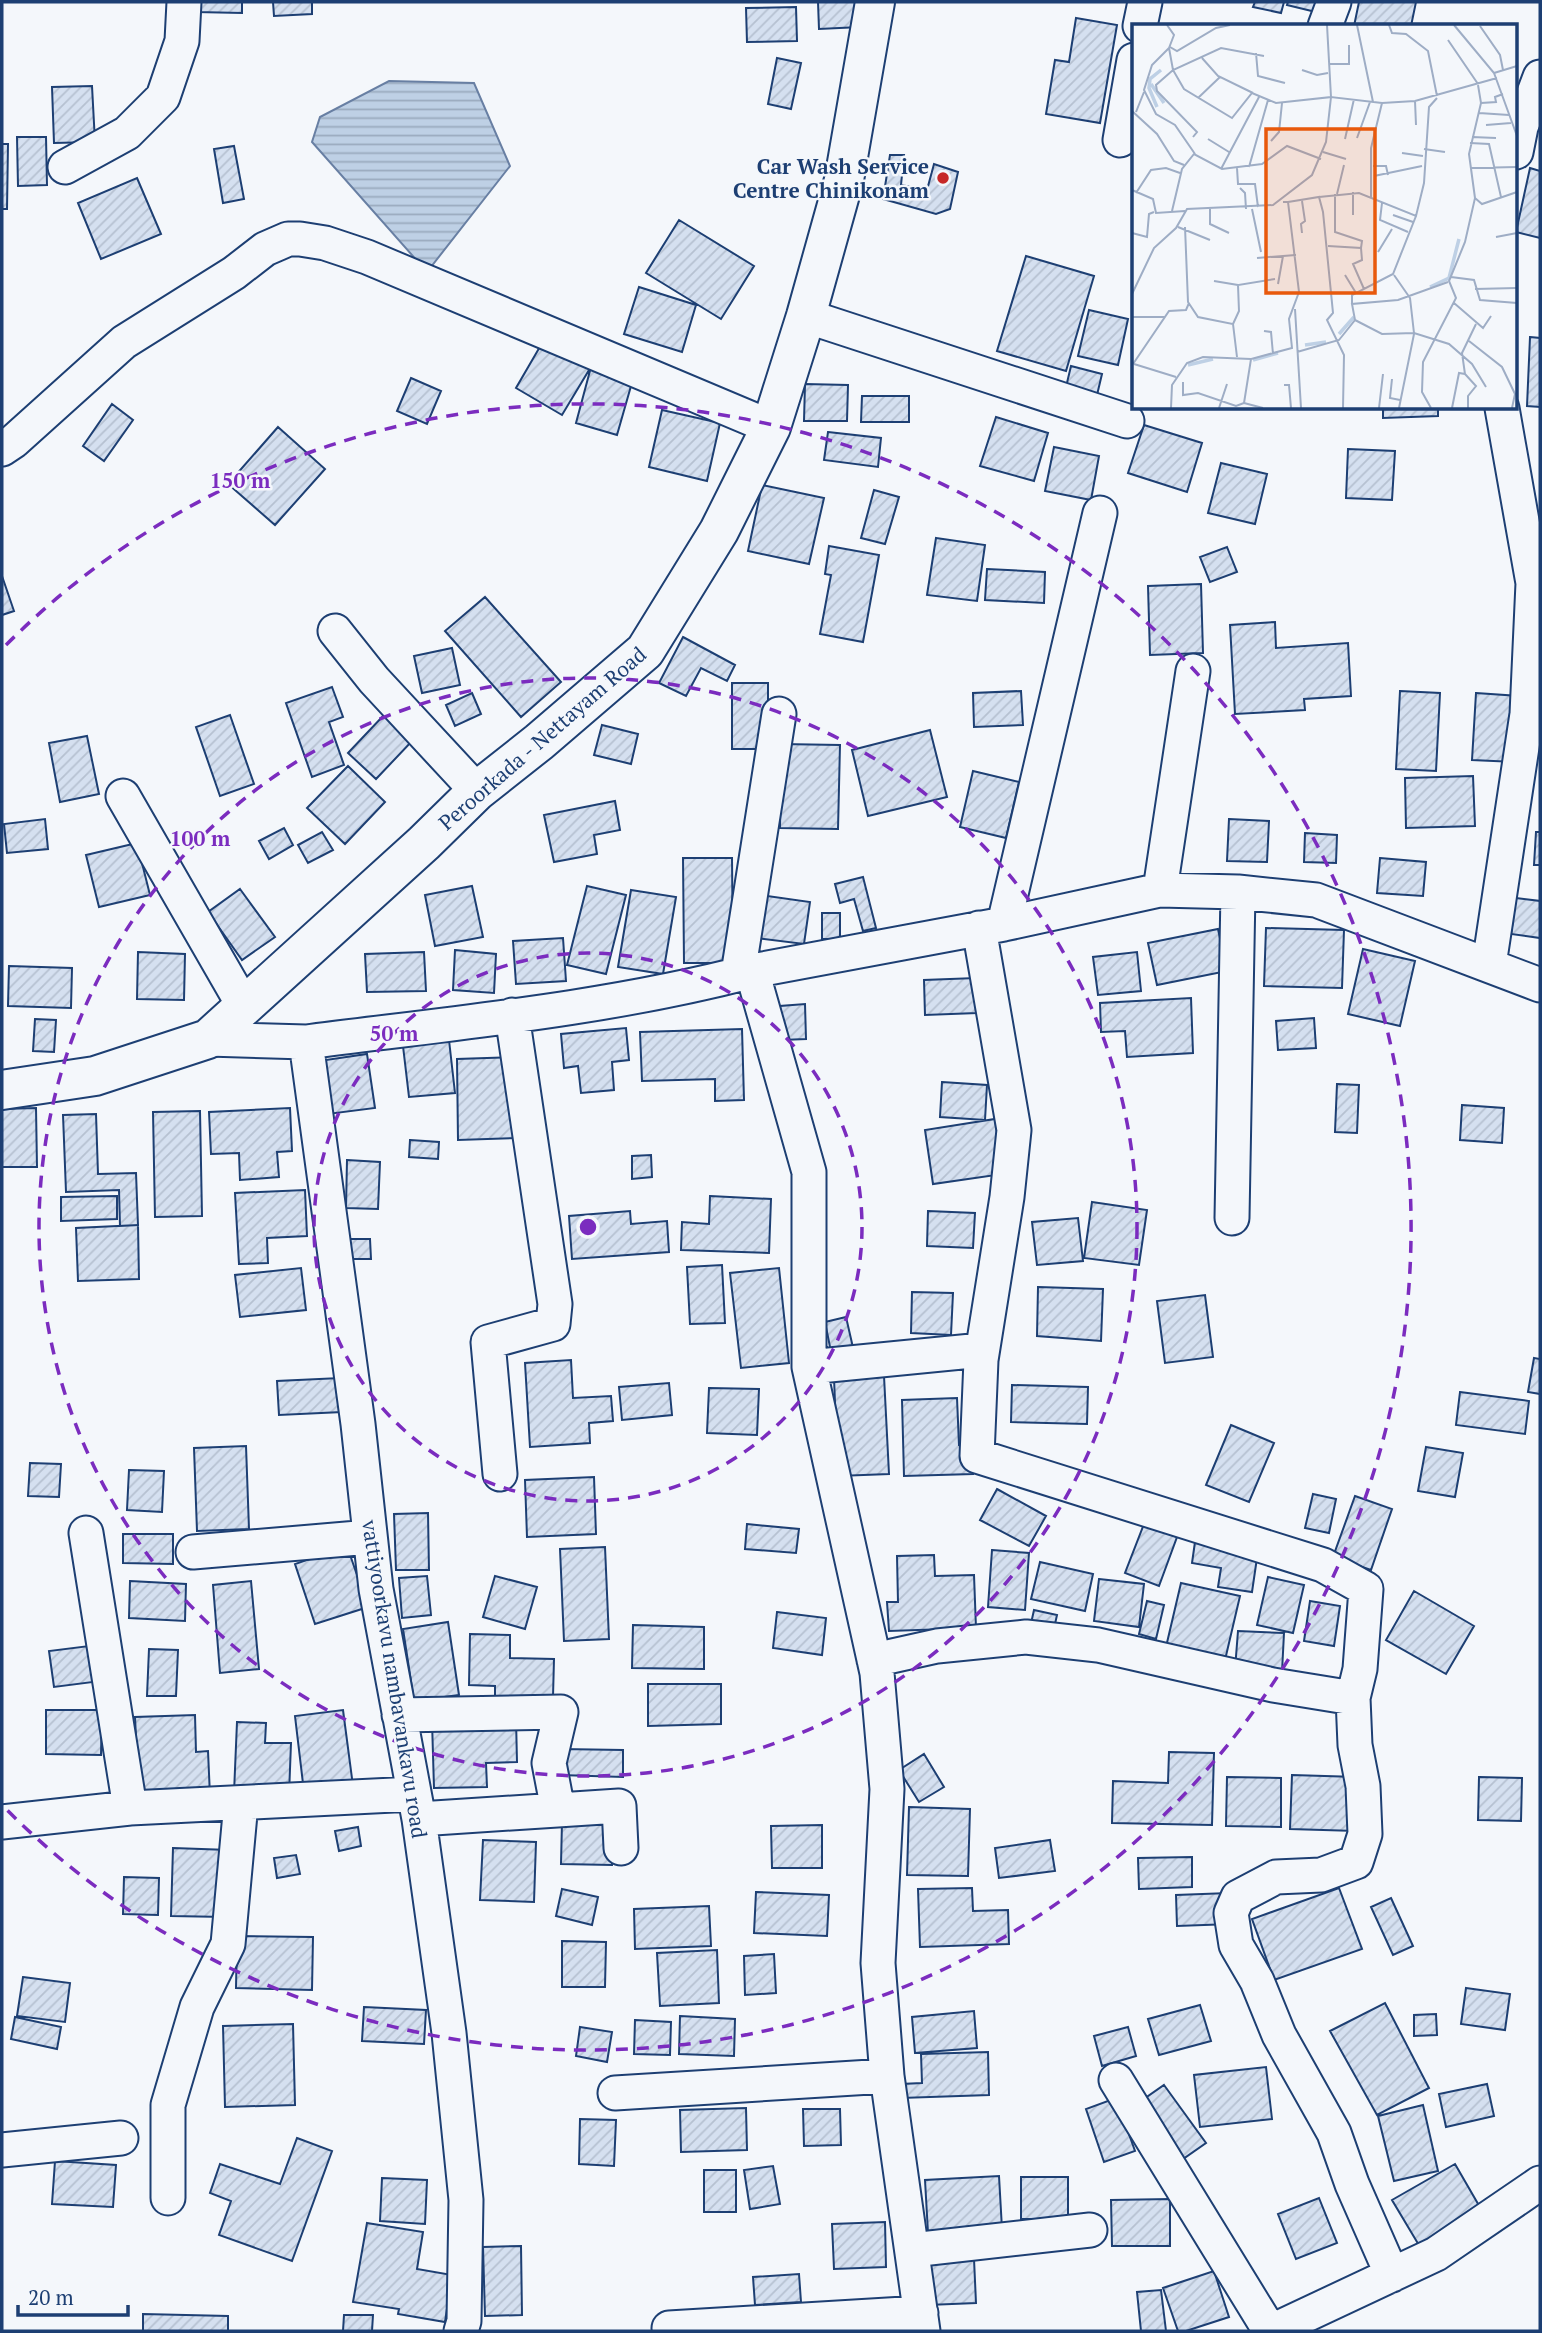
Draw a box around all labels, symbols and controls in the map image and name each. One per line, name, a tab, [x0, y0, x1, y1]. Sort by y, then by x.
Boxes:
inset map	[1132, 24, 1518, 410]
place label: Car Wash Service Centre Chinikonam	[733, 152, 930, 204]
marker: Car Wash Service Centre Chinikonam	[935, 170, 951, 186]
text: 150 m	[210, 466, 271, 494]
street label: Peroorkada - Nettayam Road	[432, 640, 652, 836]
text: 100 m	[170, 824, 231, 852]
text: 50 m	[370, 1019, 419, 1047]
centre of rings	[576, 1215, 600, 1239]
street label: vattiyoorkavu nambavankavu road	[356, 1517, 434, 1841]
scale bar	[18, 2274, 128, 2318]
text: 20 m	[28, 2283, 74, 2311]

